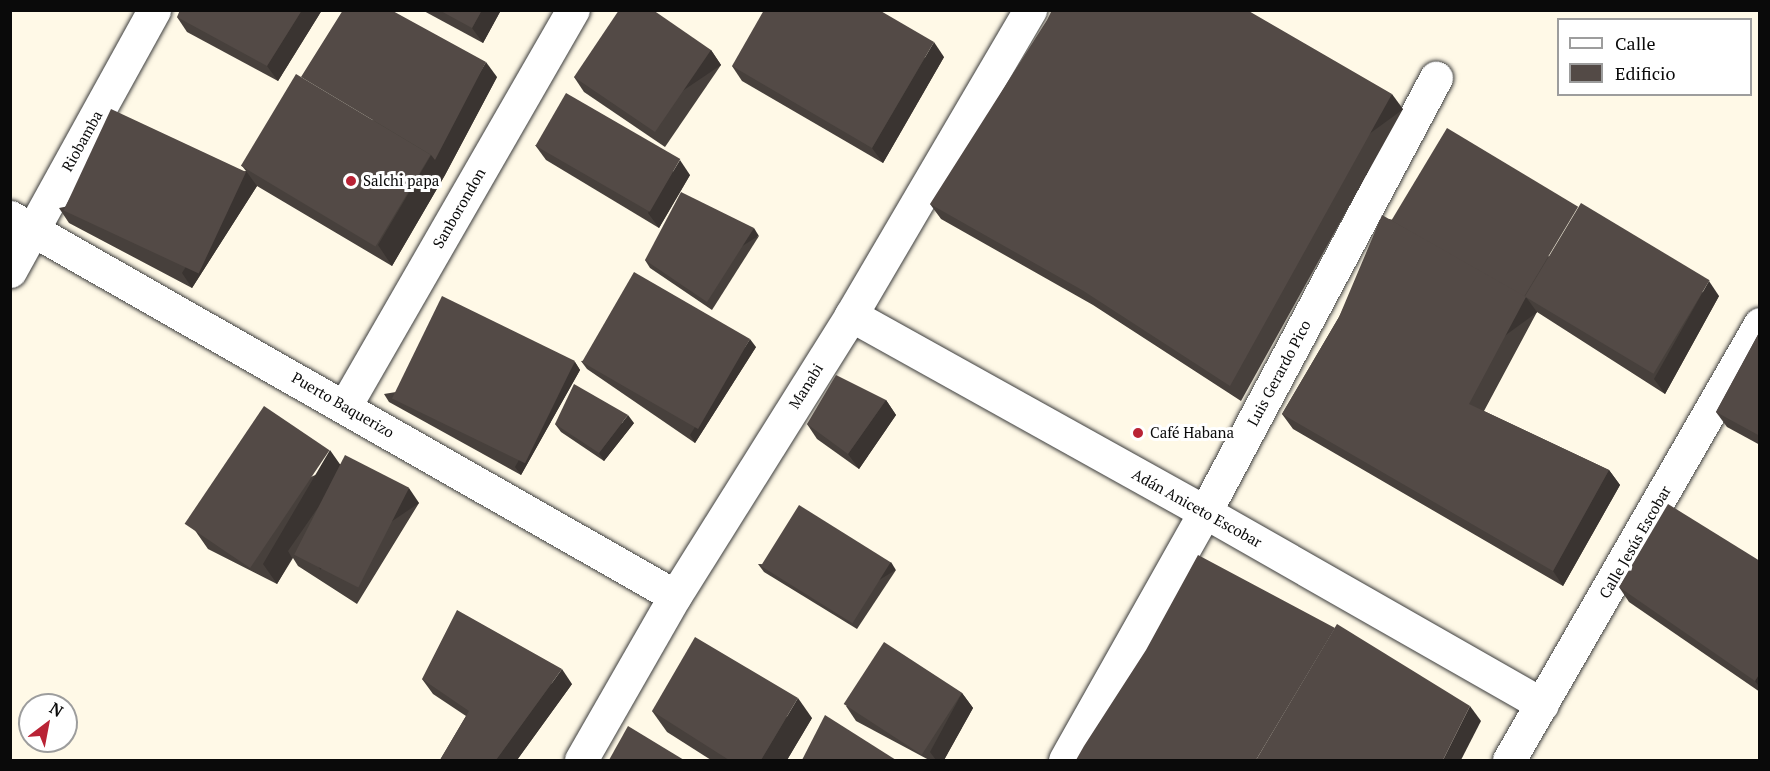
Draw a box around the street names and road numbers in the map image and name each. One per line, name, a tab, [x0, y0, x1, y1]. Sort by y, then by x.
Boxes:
street label: Riobamba	[58, 107, 106, 175]
street label: Sanborondon	[429, 165, 489, 251]
street label: Luis Gerardo Pico	[1244, 317, 1314, 429]
street label: Manabi	[785, 360, 827, 412]
street label: Puerto Baquerizo	[289, 368, 397, 442]
street label: Adán Aniceto Escobar	[1129, 465, 1265, 551]
street label: Calle Jesús Escobar	[1595, 482, 1675, 602]

